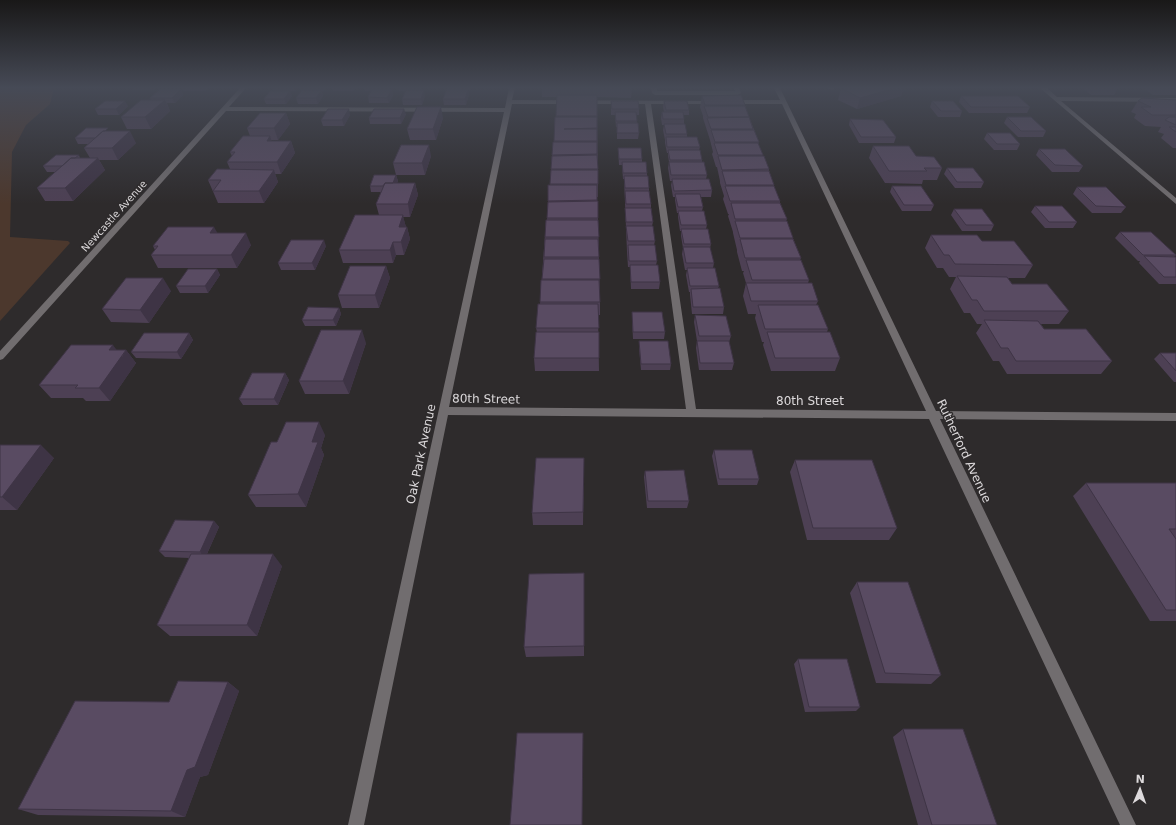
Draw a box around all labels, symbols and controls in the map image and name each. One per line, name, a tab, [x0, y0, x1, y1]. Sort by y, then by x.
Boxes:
street label: Newcastle Avenue	[79, 178, 149, 254]
street label: 80th Street	[452, 391, 520, 407]
street label: 80th Street	[776, 394, 844, 408]
street label: Rutherford Avenue	[934, 397, 994, 505]
street label: Oak Park Avenue	[404, 403, 438, 505]
north arrow	[1120, 769, 1160, 809]
text: N	[1135, 773, 1145, 786]

